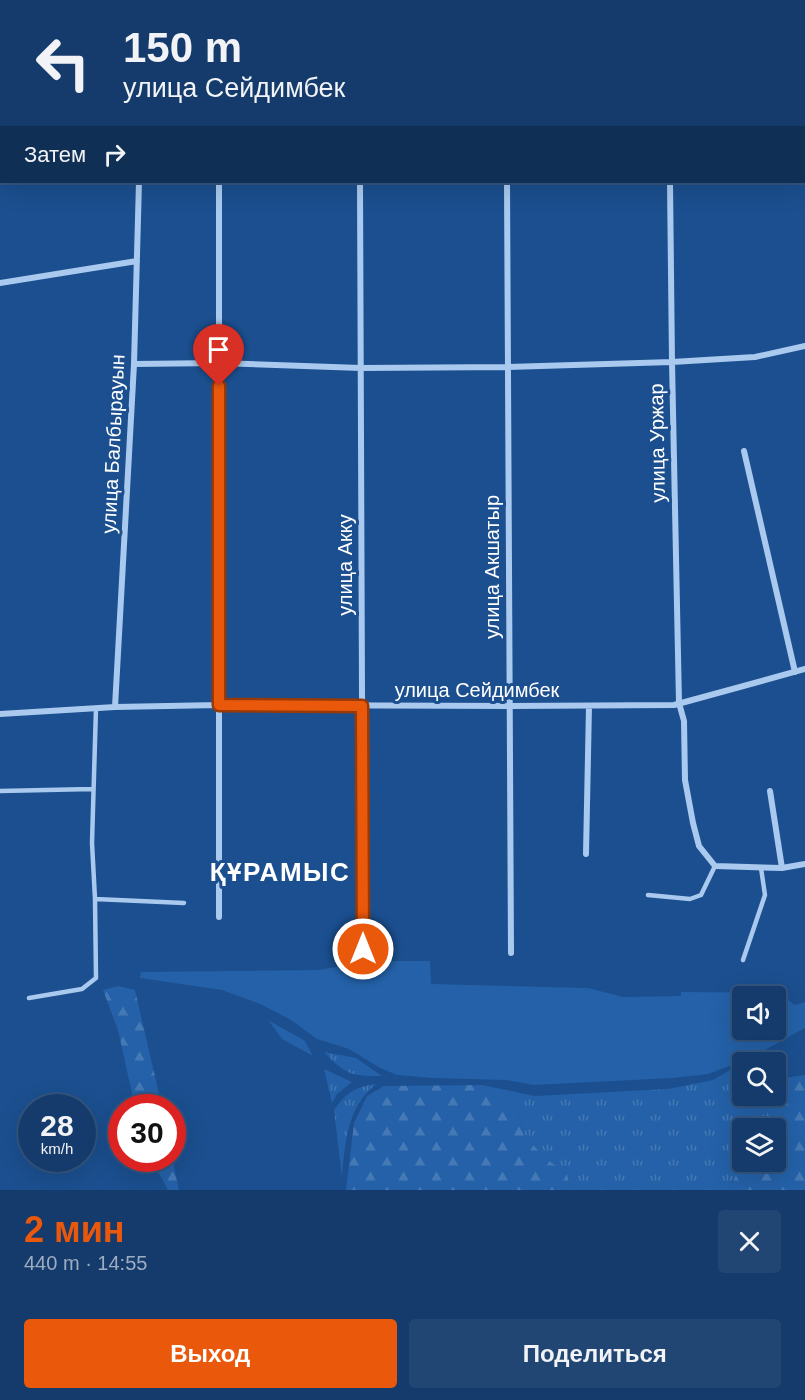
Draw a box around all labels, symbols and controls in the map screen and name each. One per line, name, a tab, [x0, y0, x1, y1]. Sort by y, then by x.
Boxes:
icon: left	[24, 24, 102, 102]
text: 150 m	[123, 24, 242, 71]
text: улица Сейдимбек	[123, 73, 345, 103]
icon: right	[98, 138, 131, 171]
text: Затем	[24, 142, 86, 167]
pin	[193, 324, 244, 386]
icon: arrive	[202, 333, 235, 366]
street label: улица Балбырауын	[97, 354, 129, 534]
street label: улица Уржар	[645, 383, 669, 503]
street label: улица Акшатыр	[481, 495, 503, 639]
street label: улица Акку	[334, 514, 356, 616]
street label: улица Сейдимбек	[395, 679, 560, 701]
district label: ҚҰРАМЫС	[210, 857, 350, 887]
position arrow	[331, 917, 395, 981]
map controls	[732, 986, 786, 1172]
button: sound	[732, 986, 786, 1040]
button: search	[732, 1052, 786, 1106]
speed limit sign: 30	[108, 1094, 186, 1172]
text: 28	[40, 1109, 74, 1142]
button: layers	[732, 1118, 786, 1172]
text: km/h	[41, 1140, 73, 1157]
text: 2 мин	[24, 1209, 125, 1250]
button: close	[718, 1210, 781, 1273]
text: 440 m · 14:55	[24, 1252, 147, 1274]
button: Выход	[24, 1319, 397, 1388]
button: Поделиться	[409, 1319, 781, 1388]

